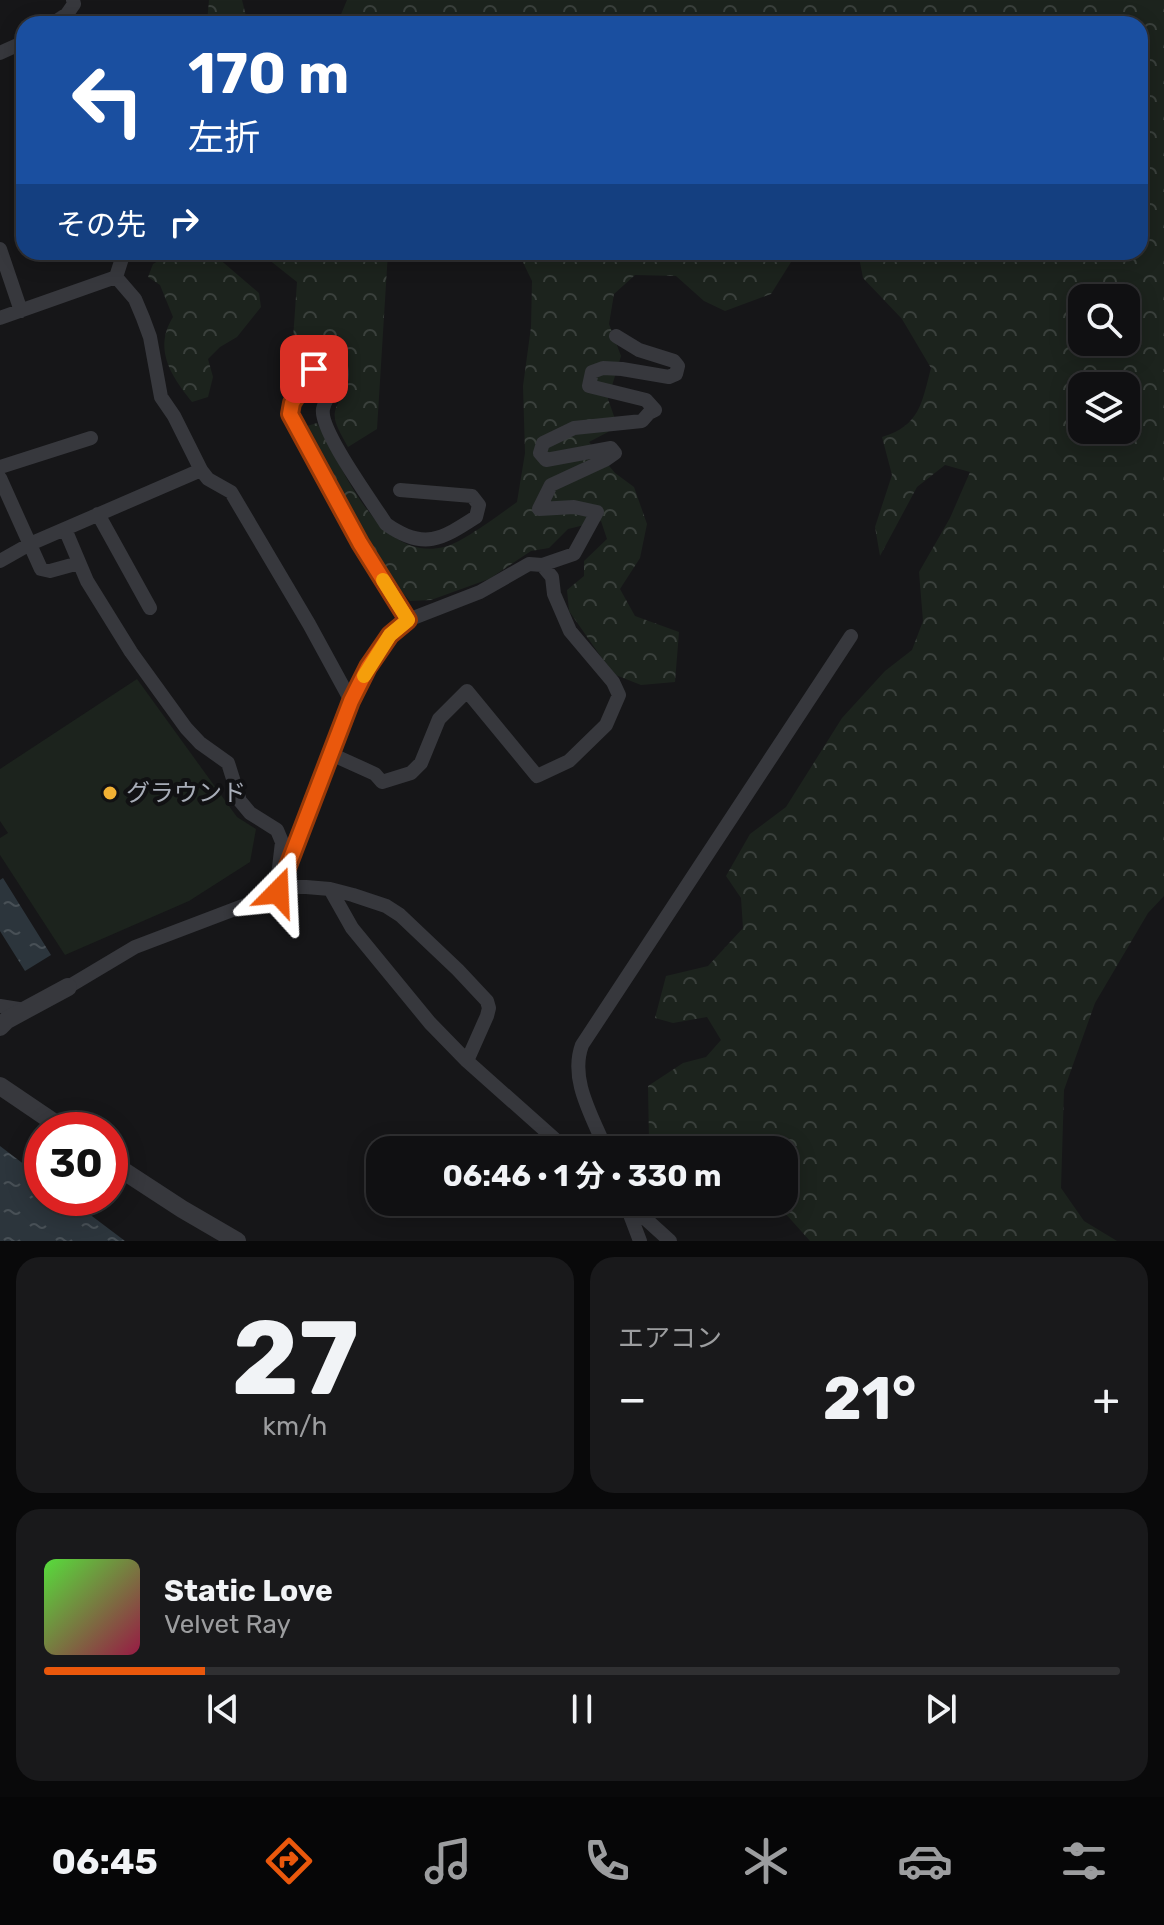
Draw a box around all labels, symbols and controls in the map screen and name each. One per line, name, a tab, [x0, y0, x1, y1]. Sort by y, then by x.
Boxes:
text: 170 m	[188, 41, 349, 107]
icon: left	[56, 48, 160, 152]
text: 左折	[188, 116, 260, 159]
icon: right	[162, 200, 206, 244]
text: その先	[56, 207, 146, 243]
map controls	[1068, 284, 1140, 444]
button: search	[1068, 284, 1140, 356]
pin	[280, 335, 348, 403]
icon: arrive	[292, 347, 336, 391]
button: layers	[1068, 372, 1140, 444]
place label: グラウンド	[126, 779, 246, 807]
marker: グラウンド	[101, 784, 119, 802]
position arrow	[236, 850, 320, 934]
speed limit sign: 30	[24, 1112, 128, 1216]
text: 06:46 · 1 分 · 330 m	[442, 1158, 722, 1194]
text: 27	[231, 1297, 359, 1420]
text: エアコン	[618, 1323, 722, 1354]
text: 21°	[823, 1363, 916, 1434]
text: −	[618, 1373, 647, 1425]
text: +	[1093, 1373, 1120, 1425]
text: km/h	[263, 1411, 327, 1442]
text: Static Love	[164, 1573, 333, 1609]
text: Velvet Ray	[164, 1609, 291, 1640]
icon: previous	[201, 1687, 245, 1731]
icon: pause	[560, 1687, 604, 1731]
icon: next	[919, 1687, 963, 1731]
icon: directions	[261, 1833, 317, 1889]
icon: music	[420, 1833, 476, 1889]
icon: phone	[579, 1833, 635, 1889]
icon: climate	[738, 1833, 794, 1889]
icon: car	[897, 1833, 953, 1889]
icon: filters	[1056, 1833, 1112, 1889]
text: 06:45	[52, 1840, 158, 1883]

